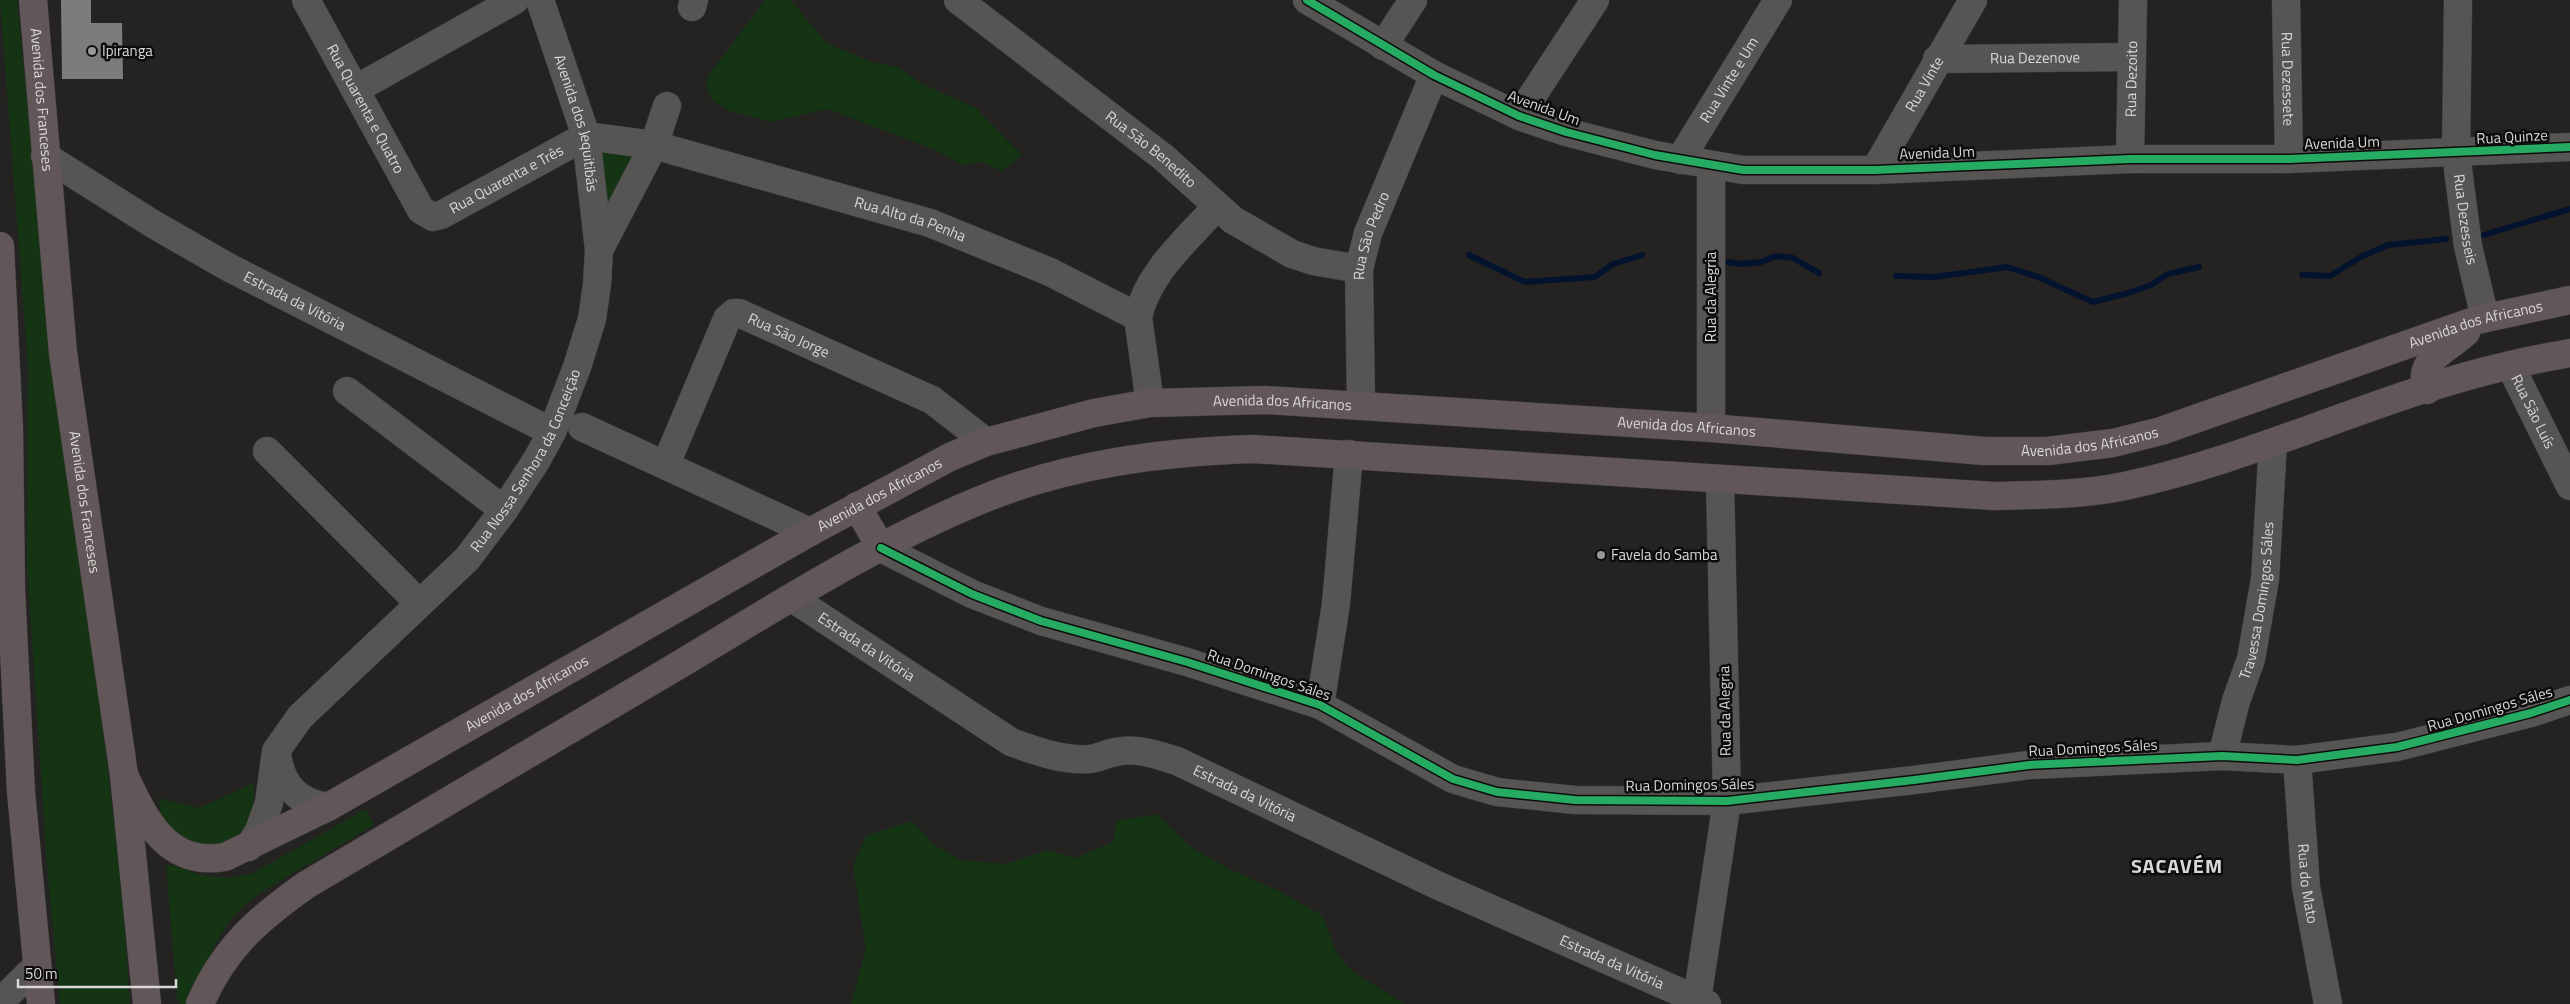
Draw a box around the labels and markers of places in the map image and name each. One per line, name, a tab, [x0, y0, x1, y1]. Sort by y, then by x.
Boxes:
place label: Ipiranga	[102, 39, 153, 62]
marker: Ipiranga	[86, 45, 98, 57]
place label: Favela do Samba	[1611, 543, 1718, 566]
marker: Favela do Samba	[1595, 549, 1607, 561]

